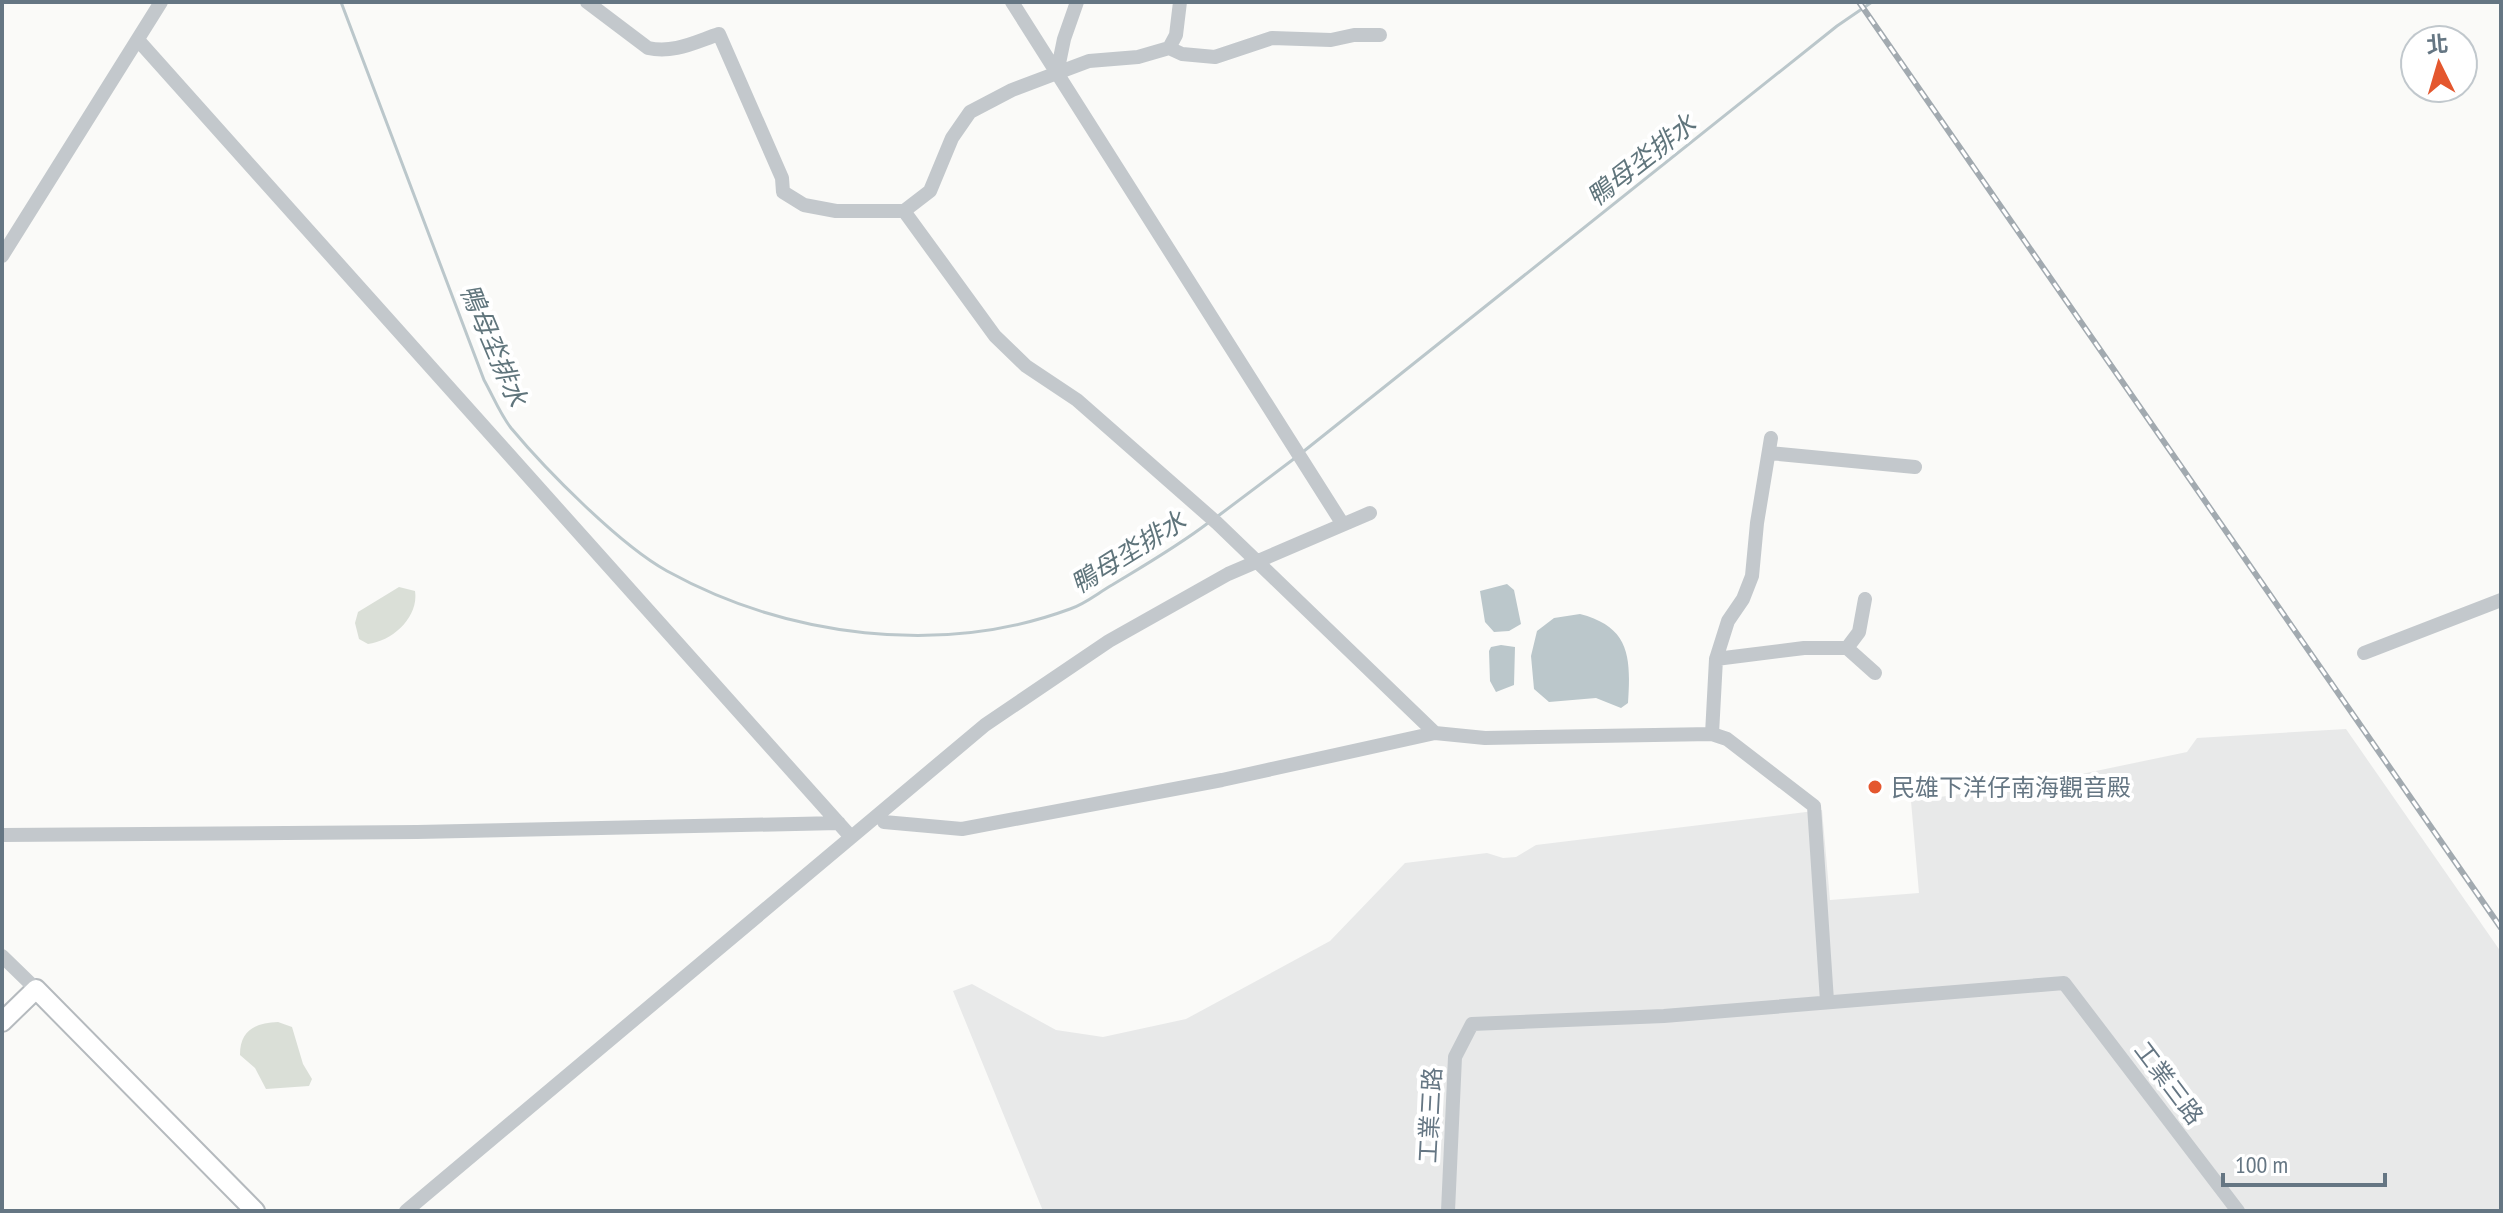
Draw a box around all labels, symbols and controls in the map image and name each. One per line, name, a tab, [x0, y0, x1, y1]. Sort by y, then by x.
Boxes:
north arrow	[2399, 24, 2479, 104]
text: 北	[2425, 29, 2449, 59]
water label: 鴨母坔排水	[1580, 106, 1703, 213]
water label: 鴨母坔排水	[453, 279, 535, 412]
water label: 鴨母坔排水	[1064, 503, 1193, 600]
place label: 民雄下洋仔南海觀音殿	[1891, 772, 2131, 803]
marker: 民雄下洋仔南海觀音殿	[1866, 778, 1884, 796]
street label: 工業三路	[2128, 1035, 2210, 1131]
street label: 工業三路	[1412, 1066, 1448, 1164]
scale bar	[2223, 1137, 2385, 1187]
text: 100 m	[2235, 1149, 2288, 1180]

